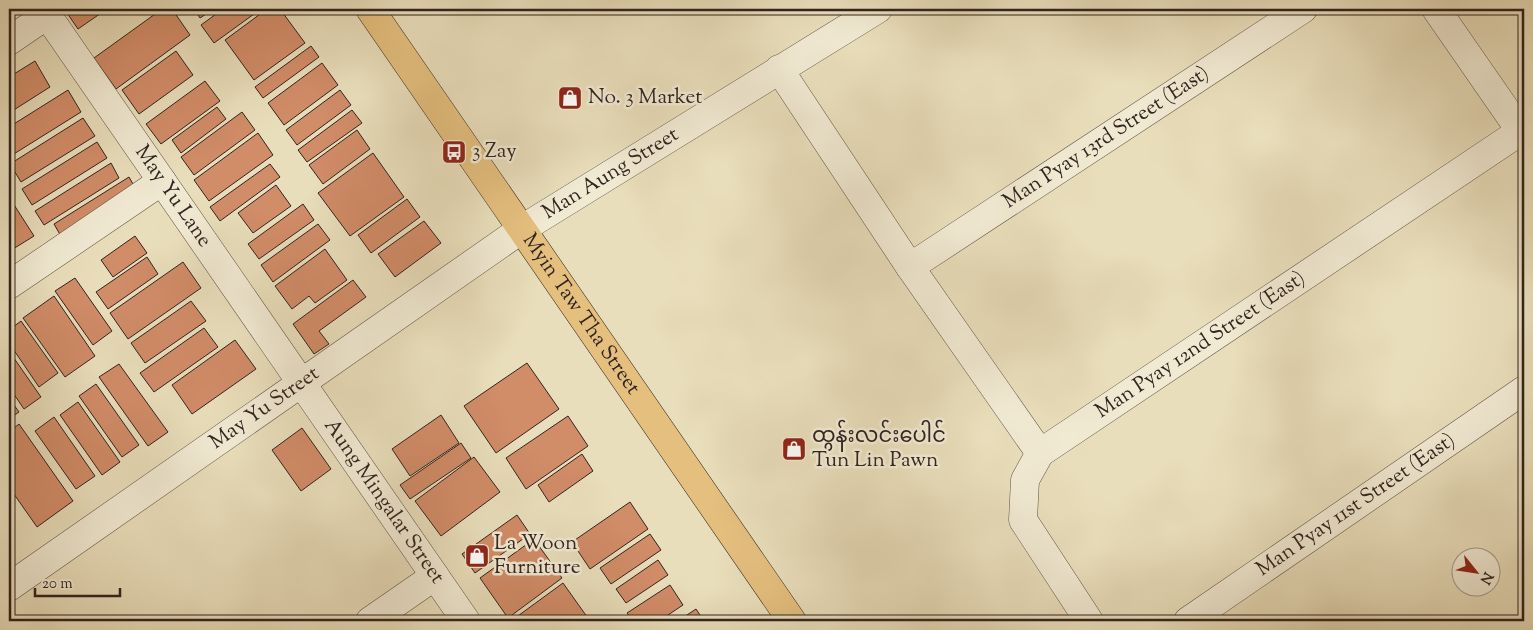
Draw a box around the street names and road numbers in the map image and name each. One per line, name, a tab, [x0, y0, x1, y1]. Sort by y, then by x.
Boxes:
street label: Man Pyay 13rd Street (East)	[997, 59, 1216, 217]
street label: Man Aung Street	[537, 120, 685, 228]
street label: May Yu Lane	[127, 139, 219, 254]
street label: Myin Taw Tha Street	[514, 228, 647, 401]
street label: Man Pyay 12nd Street (East)	[1090, 264, 1312, 427]
street label: May Yu Street	[204, 360, 326, 457]
street label: Aung Mingalar Street	[316, 413, 451, 590]
street label: Man Pyay 11st Street (East)	[1250, 426, 1462, 585]

